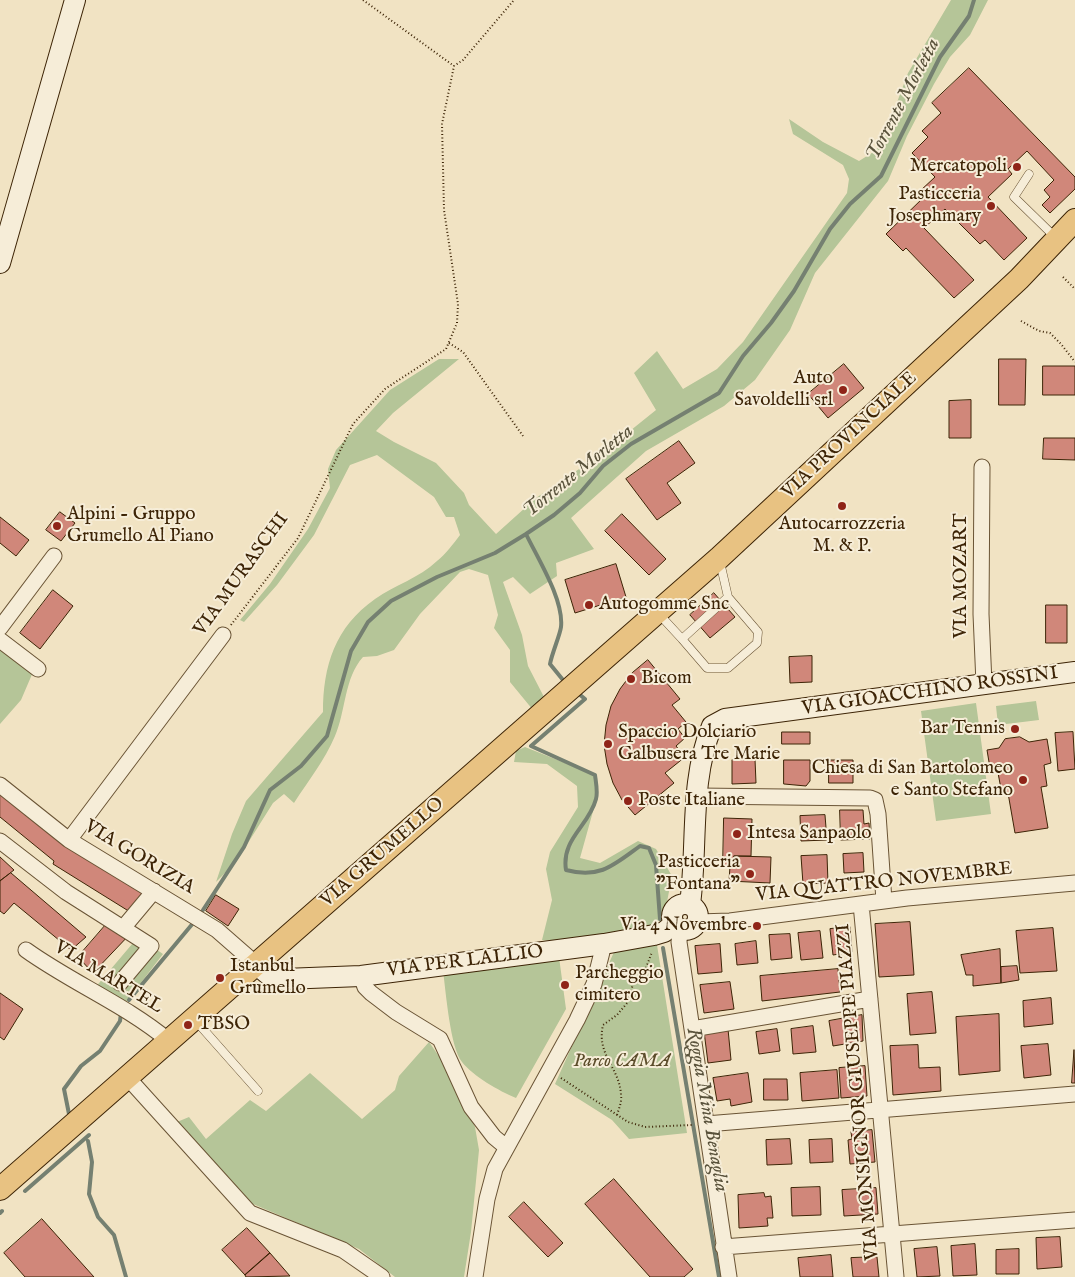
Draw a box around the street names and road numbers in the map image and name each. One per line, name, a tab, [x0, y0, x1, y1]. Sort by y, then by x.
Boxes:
street label: VIA PROVINCIALE	[778, 368, 922, 504]
street label: VIA MURASCHI	[190, 509, 294, 641]
street label: VIA MOZART	[951, 513, 973, 639]
street label: VIA GIOACCHINO ROSSINI	[800, 663, 1060, 721]
street label: VIA GRUMELLO	[317, 793, 449, 913]
street label: VIA GORIZIA	[80, 816, 198, 900]
street label: VIA QUATTRO NOVEMBRE	[755, 858, 1013, 908]
street label: VIA MONSIGNOR GIUSEPPE PIAZZI	[833, 923, 885, 1261]
street label: VIA MARTEL	[49, 937, 167, 1019]
street label: VIA PER LALLIO	[386, 941, 544, 983]

